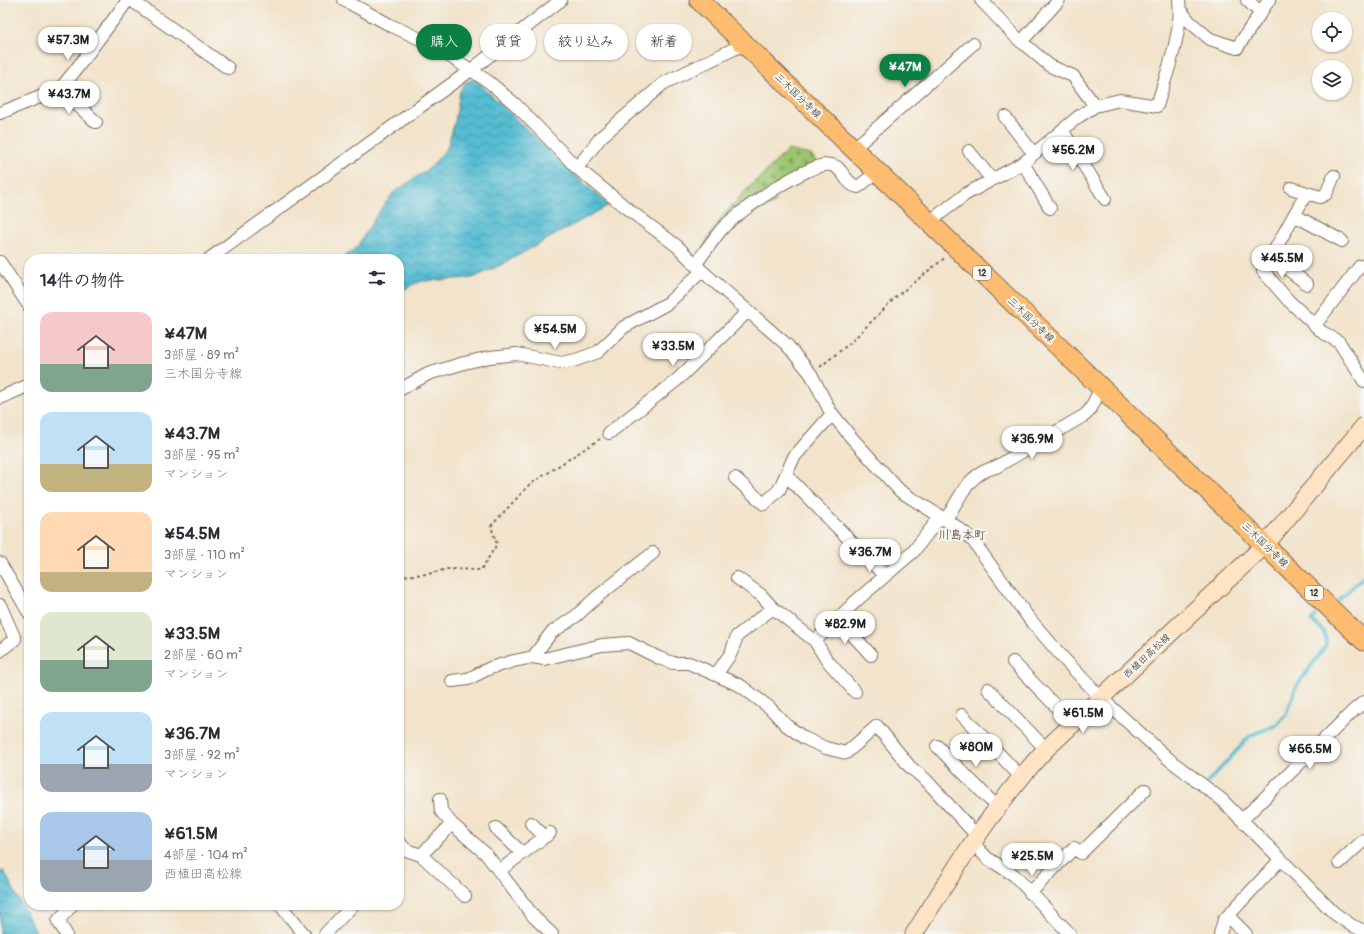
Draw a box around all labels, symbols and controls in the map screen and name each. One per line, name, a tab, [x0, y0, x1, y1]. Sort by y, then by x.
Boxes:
map controls	[1312, 12, 1352, 100]
button: locate	[1312, 12, 1352, 52]
chip: 購入	[416, 24, 472, 60]
chip: 賃貸	[480, 24, 536, 60]
chip: 絞り込み	[544, 24, 628, 60]
chip: 新着	[636, 24, 692, 60]
pin: ¥57.3M	[35, 27, 101, 61]
text: ¥57.3M	[47, 32, 89, 48]
pin: ¥47M	[881, 54, 929, 88]
text: ¥47M	[889, 59, 921, 75]
button: layers	[1312, 60, 1352, 100]
street label: 三木国分寺線	[772, 71, 824, 121]
pin: ¥43.7M	[36, 81, 102, 115]
text: ¥43.7M	[48, 86, 90, 102]
pin: ¥56.2M	[1040, 137, 1106, 171]
text: ¥56.2M	[1051, 142, 1095, 158]
pin: ¥45.5M	[1249, 245, 1315, 279]
text: ¥45.5M	[1261, 250, 1303, 266]
road number: 12	[973, 266, 991, 280]
icon: filters	[366, 267, 388, 289]
text: 14件の物件	[40, 270, 125, 291]
street label: 三木国分寺線	[1005, 295, 1057, 345]
pin: ¥54.5M	[522, 316, 588, 350]
text: ¥54.5M	[534, 321, 576, 337]
text: ¥47M	[164, 323, 207, 344]
icon: home	[72, 328, 120, 376]
pin: ¥33.5M	[640, 333, 706, 367]
text: ¥33.5M	[652, 338, 694, 354]
text: 3部屋 · 89 m²	[164, 347, 239, 363]
text: 三木国分寺線	[164, 366, 242, 382]
text: ¥43.7M	[164, 423, 220, 444]
pin: ¥36.9M	[999, 426, 1065, 460]
icon: home	[72, 428, 120, 476]
text: ¥36.9M	[1011, 431, 1053, 447]
text: 3部屋 · 95 m²	[164, 447, 240, 463]
text: マンション	[164, 466, 228, 482]
street label: 三木国分寺線	[1239, 520, 1291, 570]
text: ¥54.5M	[164, 523, 220, 544]
icon: home	[72, 528, 120, 576]
district label: 川島本町	[938, 528, 986, 543]
pin: ¥36.7M	[837, 539, 903, 573]
text: ¥36.7M	[849, 544, 891, 560]
text: 3部屋 · 110 m²	[164, 547, 245, 563]
text: マンション	[164, 566, 228, 582]
road number: 12	[1305, 586, 1323, 600]
pin: ¥82.9M	[812, 611, 878, 645]
text: ¥82.9M	[824, 616, 866, 632]
text: ¥33.5M	[164, 623, 220, 644]
icon: home	[72, 628, 120, 676]
street label: 西植田高松線	[1121, 631, 1173, 681]
text: 2部屋 · 60 m²	[164, 647, 242, 663]
text: マンション	[164, 666, 228, 682]
pin: ¥61.5M	[1050, 700, 1116, 734]
text: ¥61.5M	[1063, 705, 1103, 721]
text: ¥36.7M	[164, 723, 220, 744]
icon: home	[72, 728, 120, 776]
pin: ¥80M	[952, 734, 1000, 768]
pin: ¥66.5M	[1277, 736, 1343, 770]
text: ¥80M	[959, 739, 993, 755]
text: ¥66.5M	[1288, 741, 1332, 757]
text: 3部屋 · 92 m²	[164, 747, 240, 763]
text: マンション	[164, 766, 228, 782]
text: ¥61.5M	[164, 823, 218, 844]
icon: home	[72, 828, 120, 876]
pin: ¥25.5M	[999, 843, 1065, 877]
text: 4部屋 · 104 m²	[164, 847, 248, 863]
text: ¥25.5M	[1011, 848, 1053, 864]
text: 西植田高松線	[164, 866, 242, 882]

